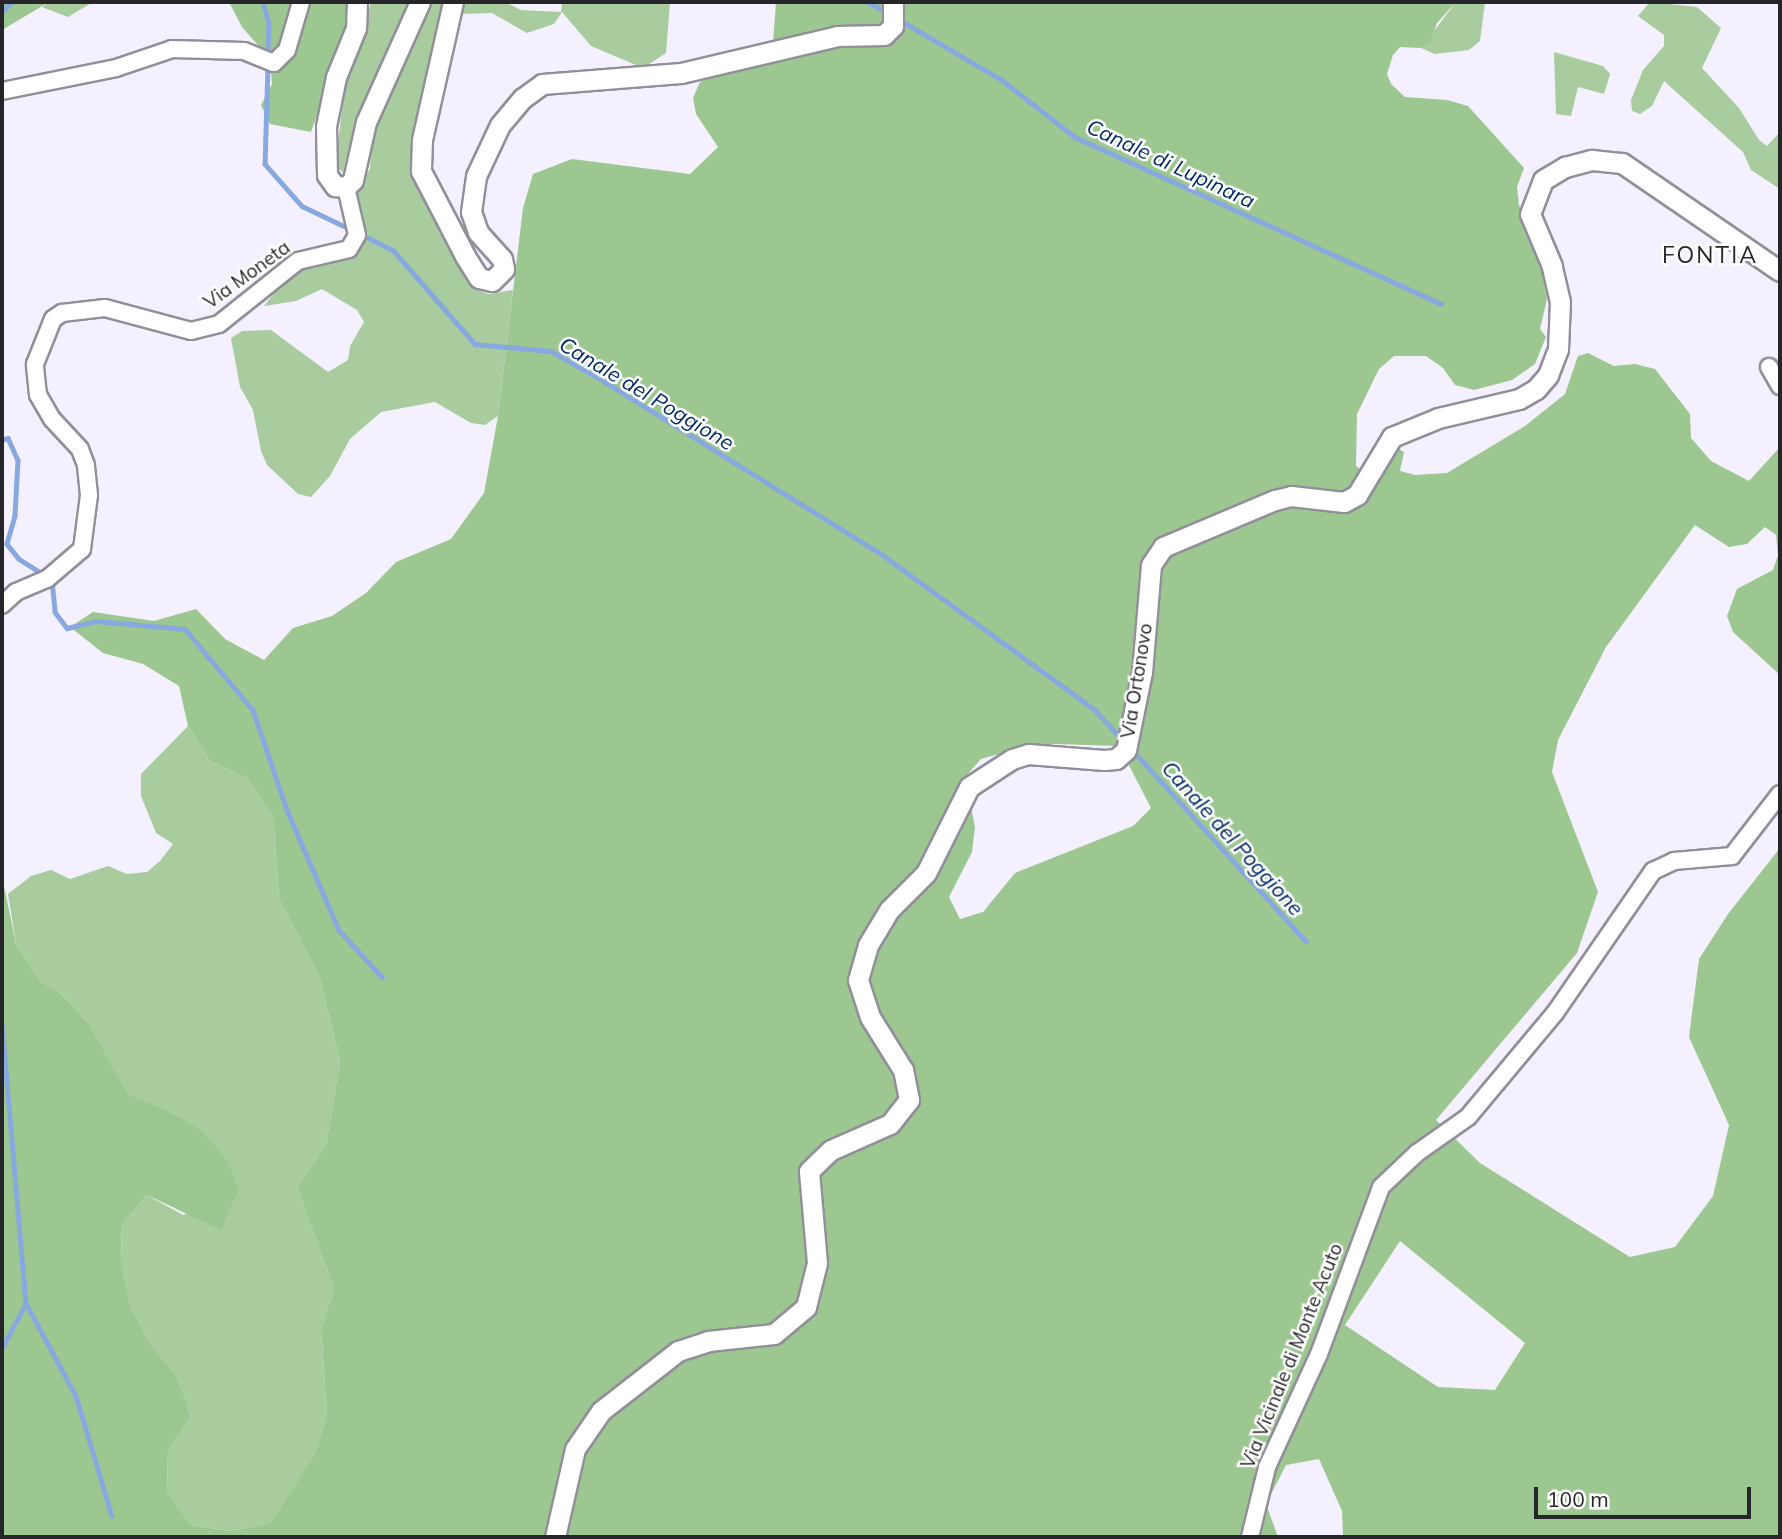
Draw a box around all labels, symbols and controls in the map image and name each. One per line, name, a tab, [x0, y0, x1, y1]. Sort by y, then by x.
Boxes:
water label: Canale di Lupinara	[1083, 113, 1259, 213]
street label: Via Moneta	[200, 236, 294, 314]
district label: FONTIA	[1663, 241, 1757, 269]
water label: Canale del Poggione	[555, 331, 739, 455]
street label: Via Ortonovo	[1117, 622, 1157, 740]
water label: Canale del Poggione	[1157, 756, 1309, 920]
street label: Via Vicinale di Monte Acuto	[1236, 1240, 1348, 1472]
scale bar	[1537, 1472, 1754, 1516]
text: 100 m	[1547, 1486, 1609, 1512]

